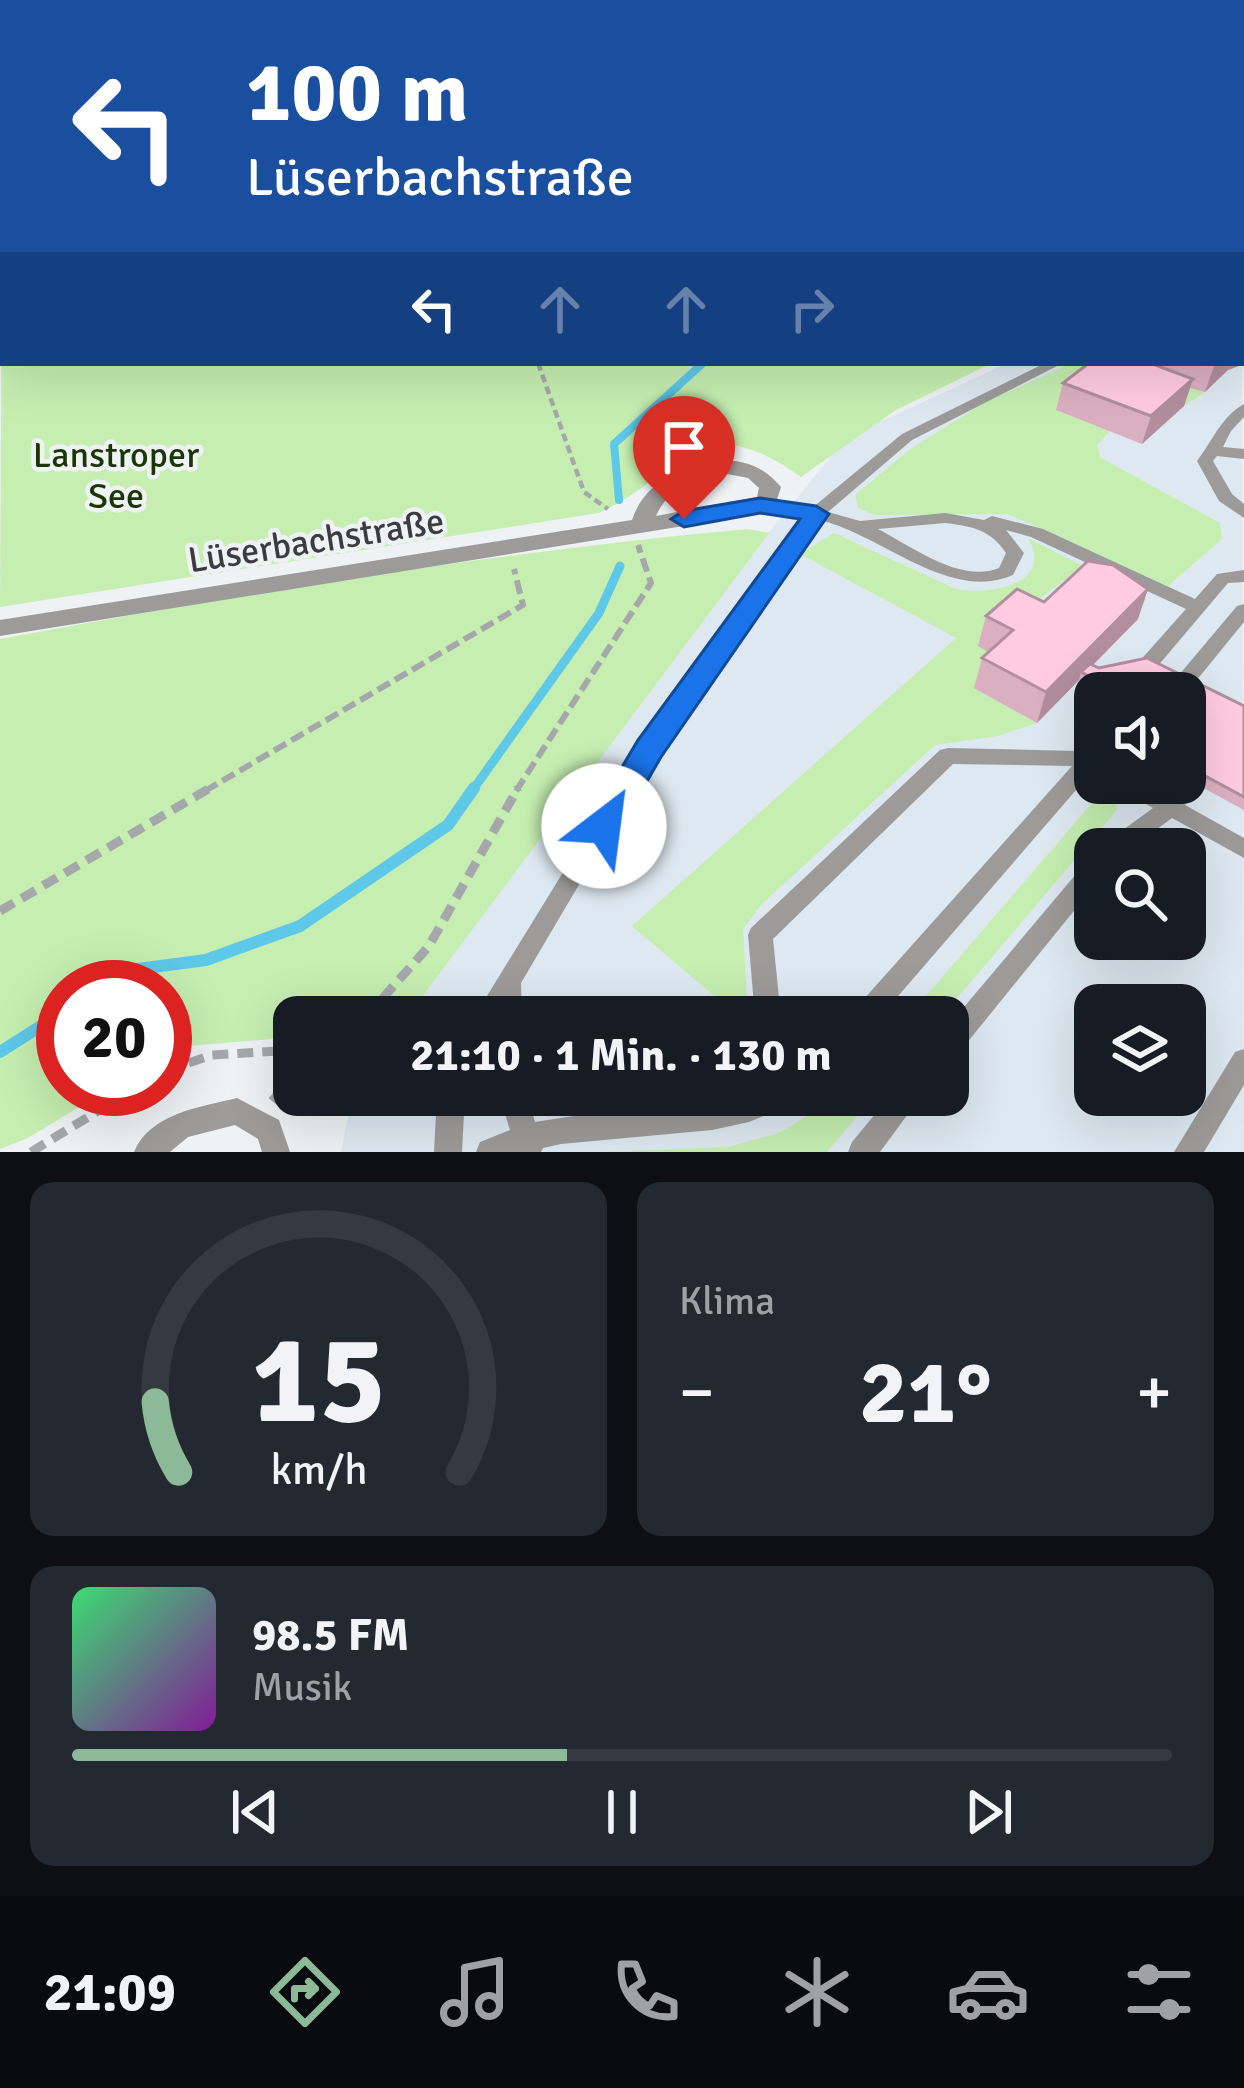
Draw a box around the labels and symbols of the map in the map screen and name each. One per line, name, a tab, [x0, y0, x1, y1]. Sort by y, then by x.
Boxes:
pin	[633, 396, 735, 519]
park label: Lanstroper See	[33, 433, 200, 519]
street label: Lüserbachstraße	[185, 499, 447, 583]
position arrow	[541, 763, 667, 889]
speed limit sign: 20	[36, 960, 192, 1116]

